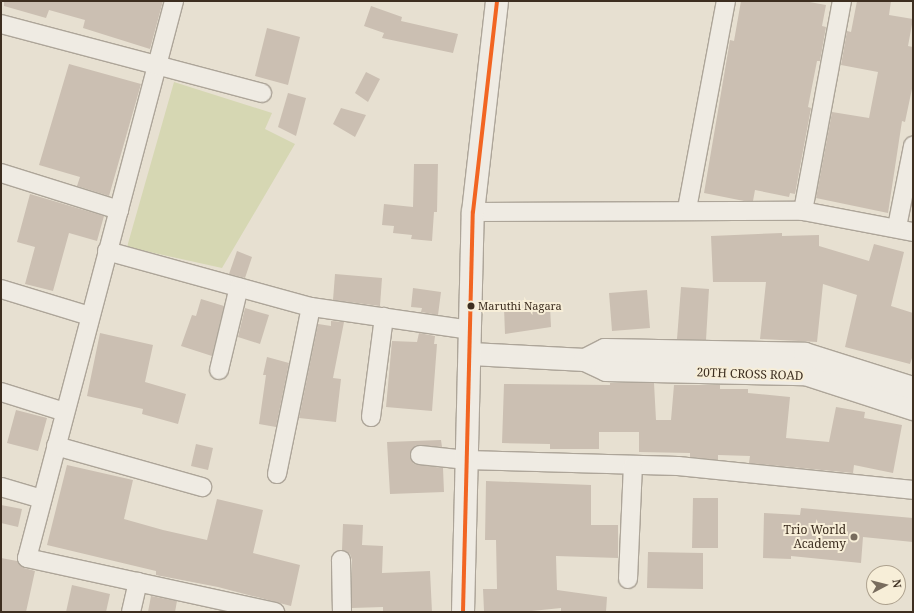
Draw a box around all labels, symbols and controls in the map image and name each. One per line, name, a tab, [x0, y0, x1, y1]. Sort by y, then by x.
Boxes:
place label: Maruthi Nagara	[478, 299, 562, 313]
marker: Maruthi Nagara	[466, 301, 476, 311]
street label: 20TH CROSS ROAD	[696, 365, 804, 383]
place label: Trio World Academy	[784, 523, 846, 551]
marker: Trio World Academy	[849, 532, 859, 542]
north arrow	[866, 565, 906, 605]
text: N	[889, 578, 905, 589]

